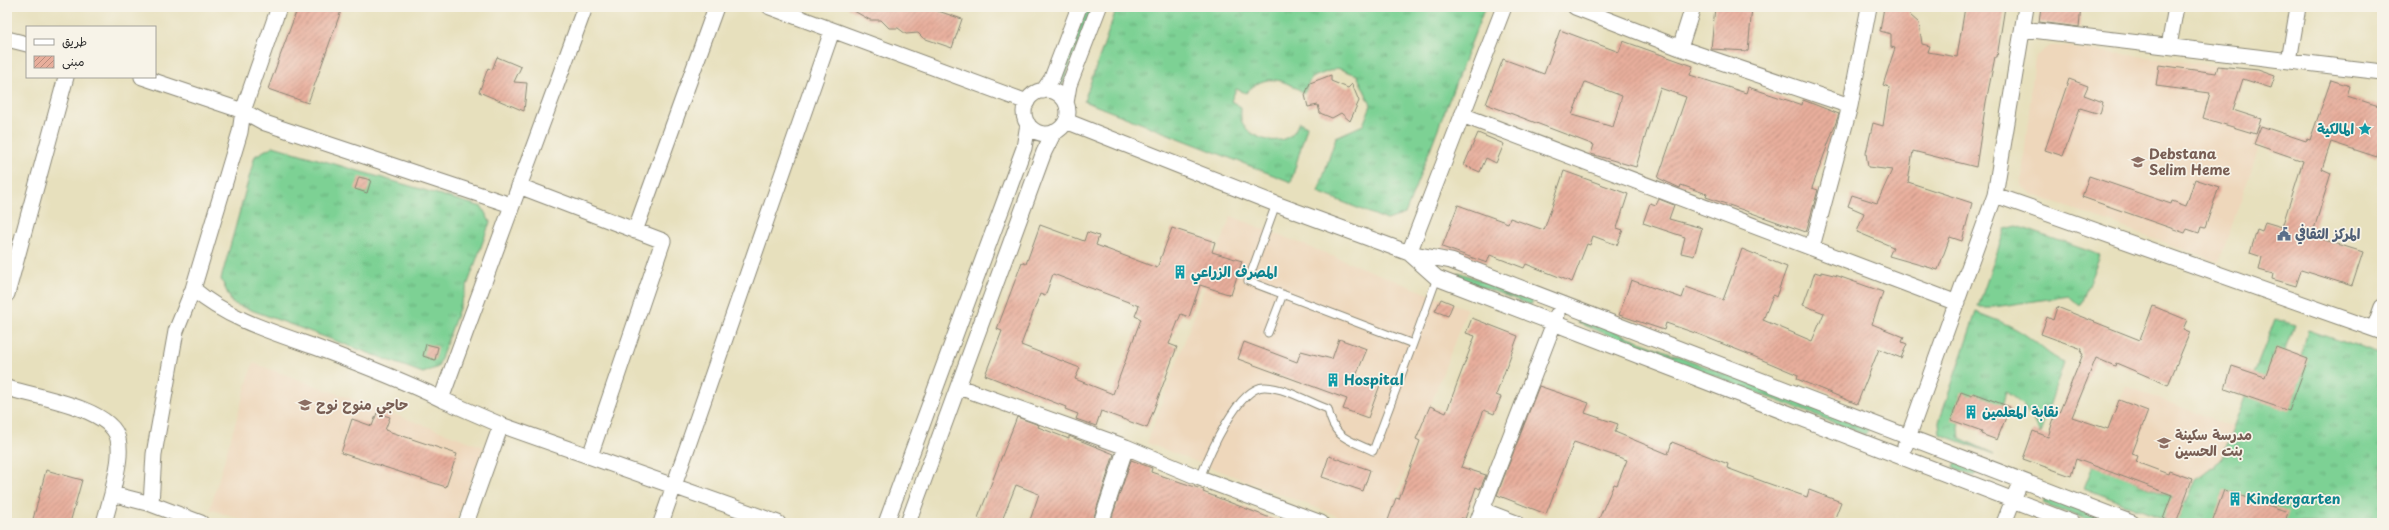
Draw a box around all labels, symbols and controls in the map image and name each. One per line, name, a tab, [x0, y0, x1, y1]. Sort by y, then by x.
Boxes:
legend	[26, 26, 156, 78]
text: طريق	[62, 32, 87, 50]
text: مبنى	[62, 52, 85, 70]
place label: المالكية	[2317, 118, 2354, 139]
place icon: المالكية	[2357, 121, 2373, 137]
place label: Debstana Selim Heme	[2149, 143, 2231, 180]
school or university icon: Debstana Selim Heme	[2130, 154, 2146, 170]
place label: المركز الثقافي	[2295, 223, 2361, 245]
public building icon: المركز الثقافي	[2276, 226, 2292, 242]
place label: المصرف الزراعي	[1191, 261, 1278, 285]
building icon: المصرف الزراعي	[1172, 264, 1188, 280]
place label: Hospital	[1344, 369, 1404, 390]
building icon: Hospital	[1325, 372, 1341, 388]
place label: حاجي منوح نوح	[316, 394, 408, 418]
school or university icon: حاجي منوح نوح	[297, 397, 313, 413]
place label: نقابة المعلمين	[1982, 401, 2058, 422]
building icon: نقابة المعلمين	[1963, 404, 1979, 420]
place label: مدرسة سكينة بنت الحسين	[2175, 424, 2252, 461]
school or university icon: مدرسة سكينة بنت الحسين	[2156, 435, 2172, 451]
place label: Kindergarten	[2246, 488, 2340, 509]
building icon: Kindergarten	[2227, 491, 2243, 507]

